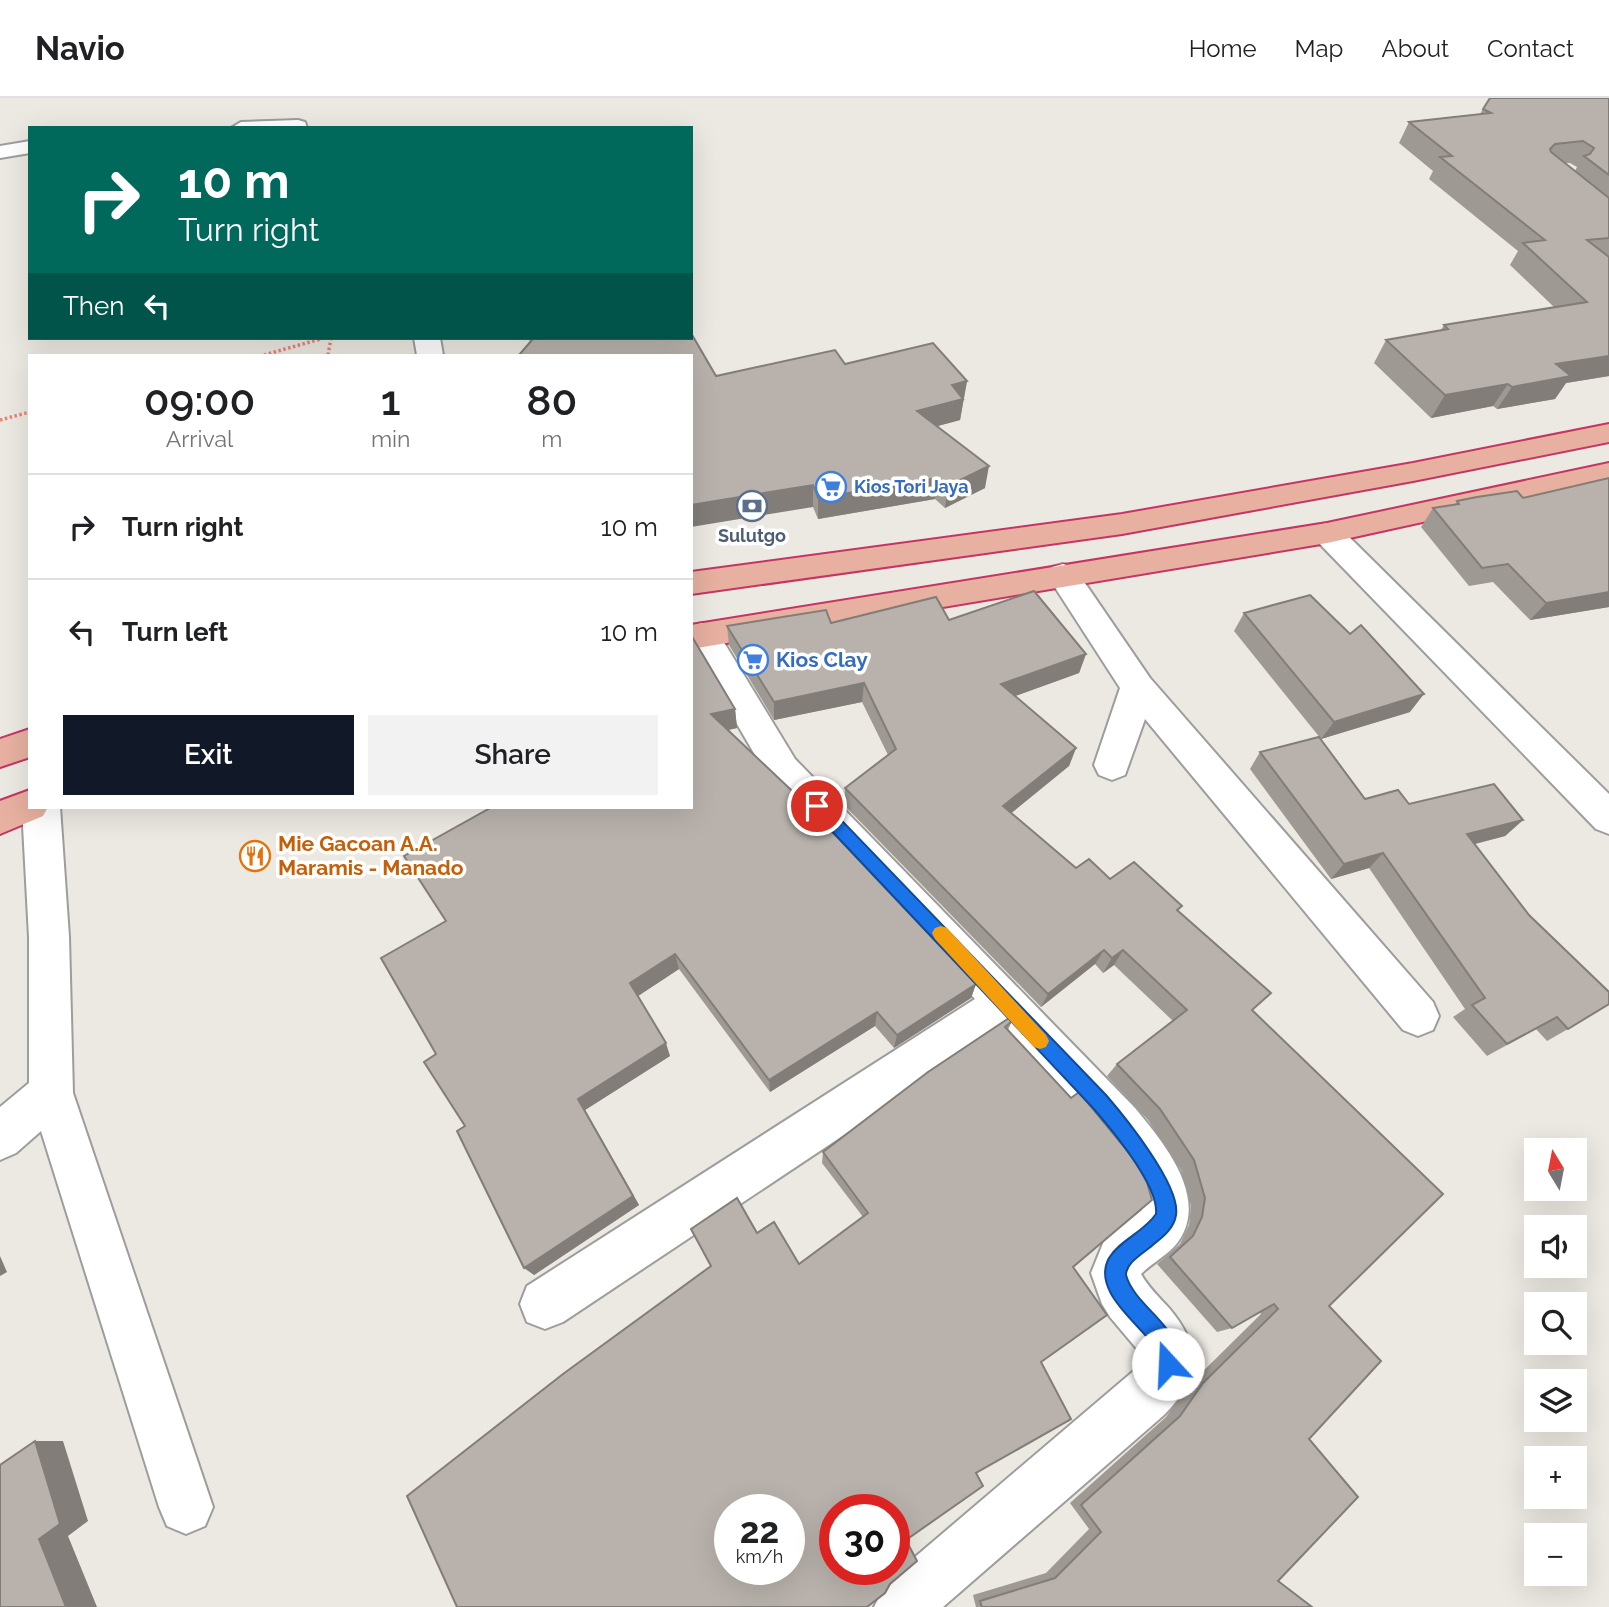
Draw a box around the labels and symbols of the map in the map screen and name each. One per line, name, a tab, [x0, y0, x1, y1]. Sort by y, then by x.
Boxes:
supermarket icon: Kios Tori Jaya	[814, 470, 848, 504]
place label: Kios Tori Jaya	[854, 476, 969, 497]
bank icon: Sulutgo	[735, 489, 769, 523]
place label: Sulutgo	[718, 525, 786, 546]
supermarket icon: Kios Clay	[736, 643, 770, 677]
place label: Kios Clay	[776, 647, 868, 672]
pin	[787, 776, 847, 836]
place label: Mie Gacoan A.A. Maramis - Manado	[278, 831, 464, 880]
restaurant icon: Mie Gacoan A.A. Maramis - Manado	[238, 839, 272, 873]
north arrow	[1524, 1138, 1587, 1200]
position arrow	[1131, 1327, 1205, 1401]
speed limit sign: 30	[819, 1494, 910, 1585]

